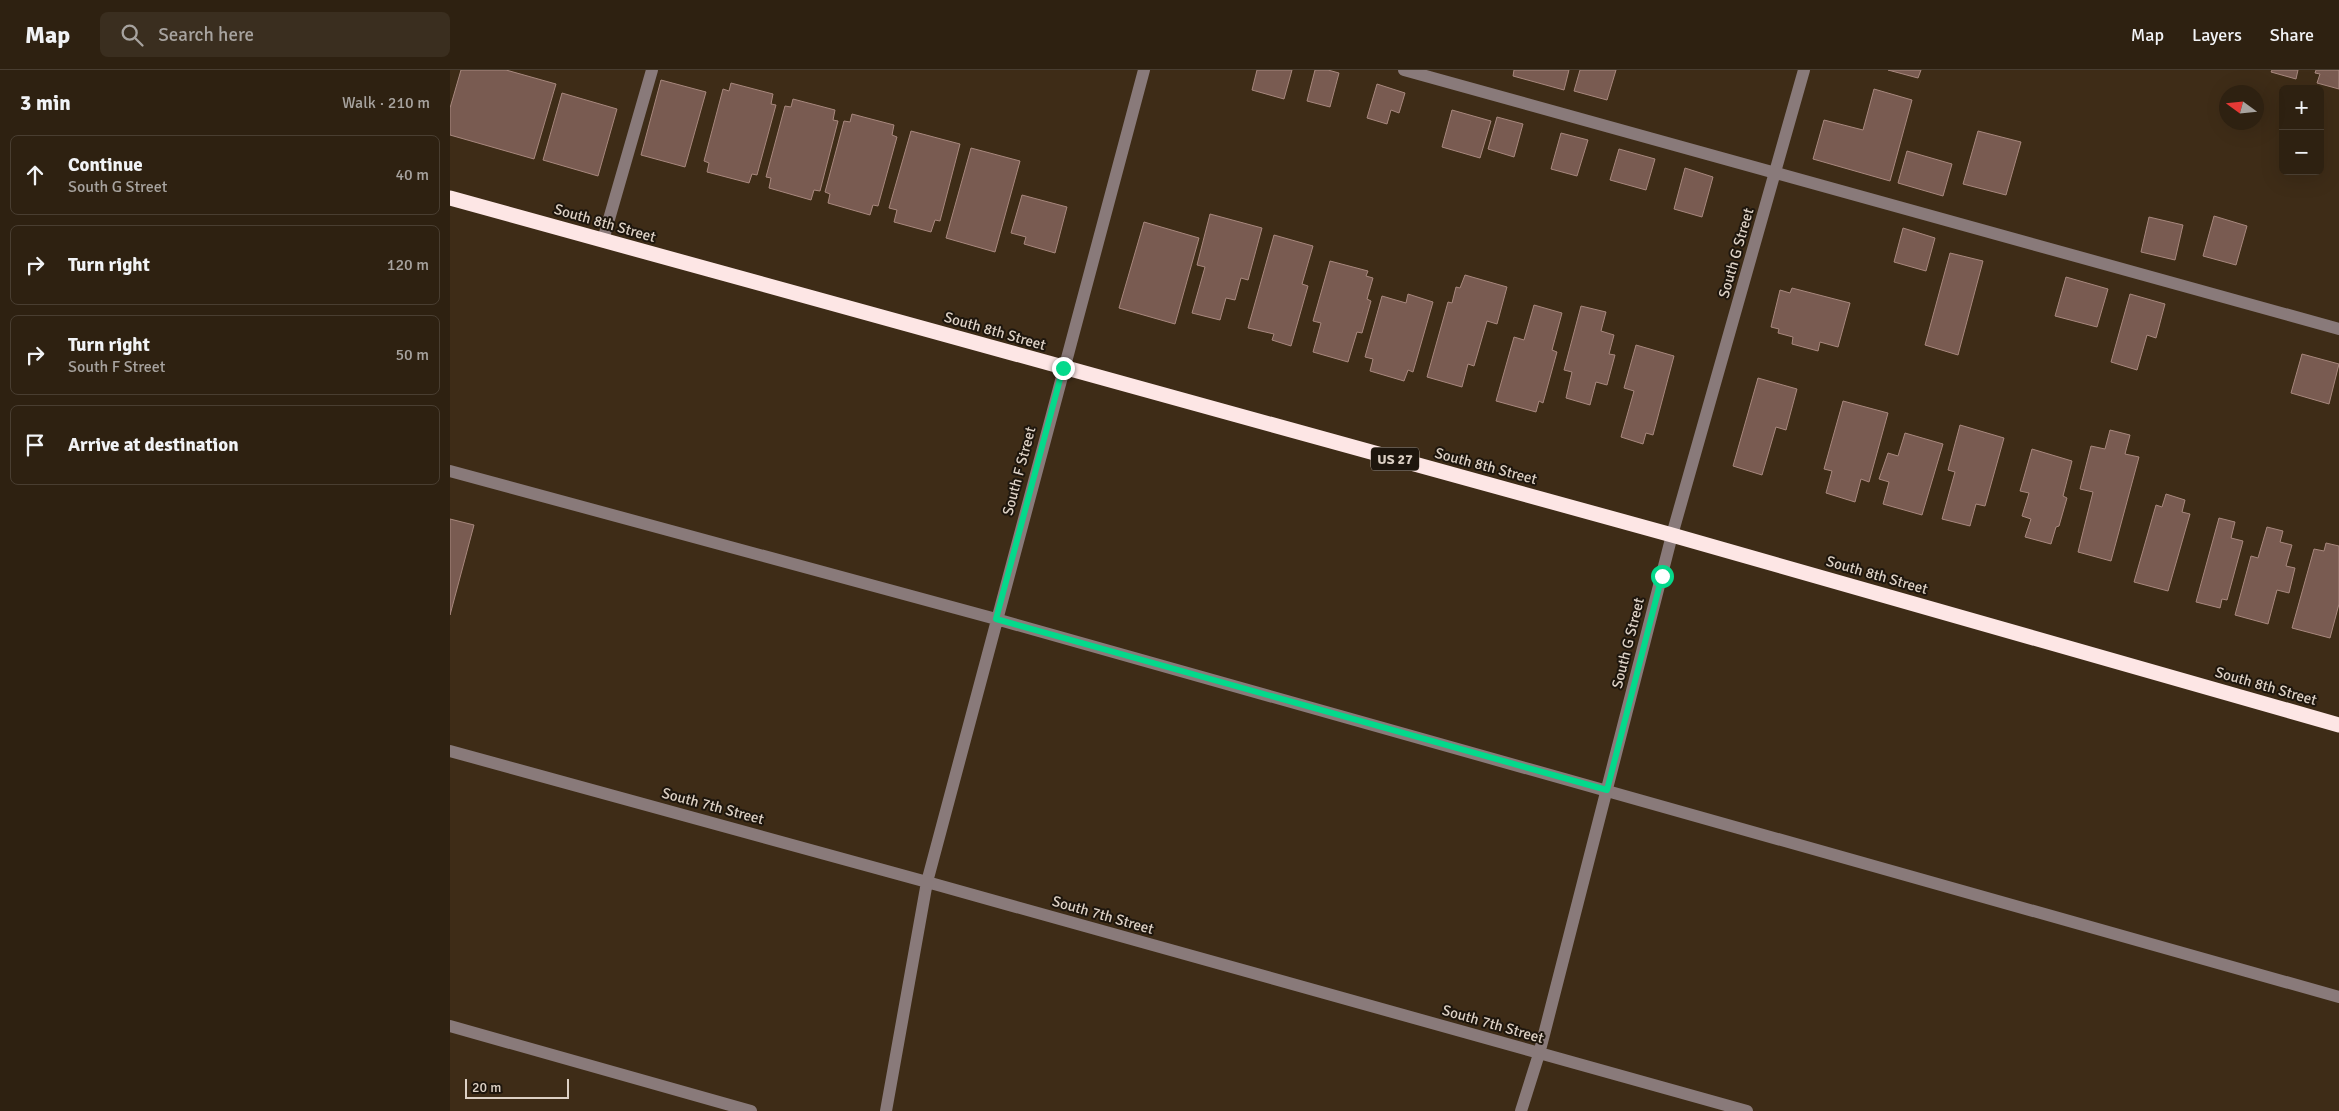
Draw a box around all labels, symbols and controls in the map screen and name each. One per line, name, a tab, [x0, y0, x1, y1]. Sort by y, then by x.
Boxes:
search box	[100, 12, 450, 57]
text: Map	[25, 20, 70, 50]
icon: search	[118, 21, 146, 49]
text: Search here	[158, 23, 254, 47]
text: Map	[2131, 24, 2164, 46]
text: Layers	[2192, 24, 2242, 46]
text: Share	[2270, 24, 2314, 46]
north arrow	[2219, 85, 2264, 130]
map controls	[2279, 85, 2324, 175]
button: +	[2279, 85, 2324, 130]
text: 3 min	[20, 90, 71, 116]
text: Walk · 210 m	[342, 93, 430, 113]
button: −	[2279, 130, 2324, 175]
text: Continue	[68, 153, 143, 177]
icon: ahead	[21, 161, 49, 189]
text: 40 m	[395, 165, 429, 185]
text: South G Street	[68, 177, 167, 197]
street label: South 8th Street	[552, 200, 658, 246]
street label: South G Street	[1715, 206, 1757, 300]
icon: right	[21, 251, 49, 279]
text: Turn right	[68, 253, 150, 277]
text: 120 m	[387, 255, 429, 275]
street label: South 8th Street	[942, 308, 1048, 354]
text: Turn right	[68, 333, 150, 357]
icon: right	[21, 341, 49, 369]
text: 50 m	[395, 345, 429, 365]
text: South F Street	[68, 357, 165, 377]
route end	[1052, 357, 1075, 380]
street label: South F Street	[998, 425, 1040, 517]
icon: arrive	[21, 431, 49, 459]
text: Arrive at destination	[68, 433, 239, 457]
street label: South 8th Street	[1433, 444, 1539, 488]
road number: US 27	[1371, 448, 1419, 470]
street label: South 8th Street	[1824, 552, 1930, 598]
route start	[1651, 565, 1674, 588]
street label: South G Street	[1608, 596, 1648, 690]
street label: South 8th Street	[2213, 663, 2319, 709]
street label: South 7th Street	[660, 784, 766, 828]
street label: South 7th Street	[1050, 892, 1156, 938]
street label: South 7th Street	[1440, 1001, 1546, 1047]
scale bar	[465, 1076, 569, 1099]
text: 20 m	[472, 1079, 501, 1096]

